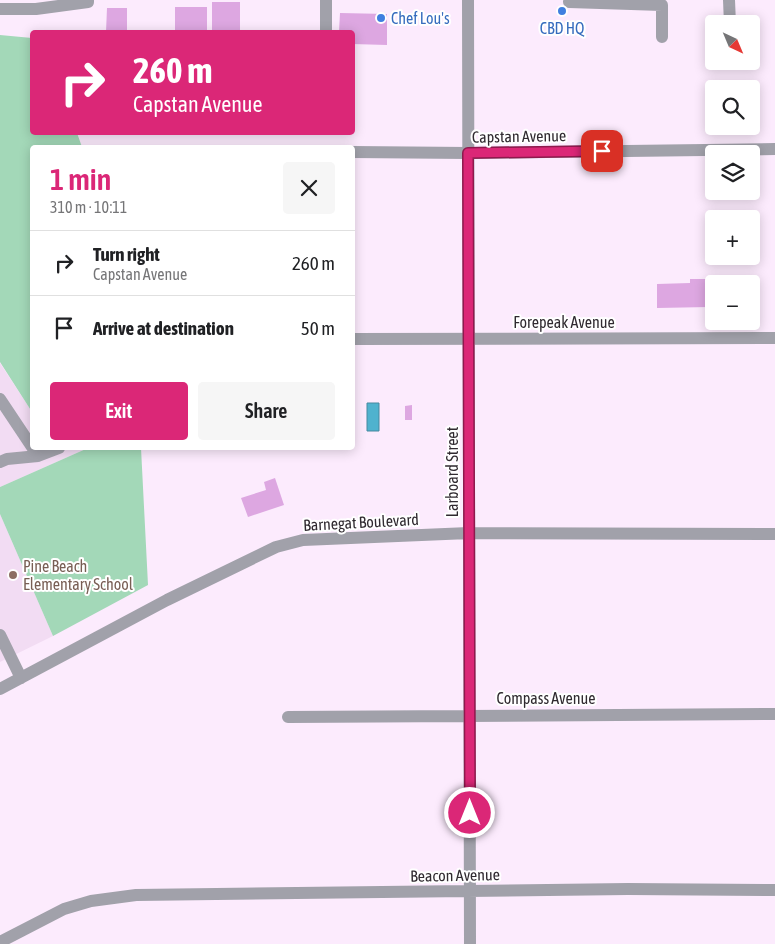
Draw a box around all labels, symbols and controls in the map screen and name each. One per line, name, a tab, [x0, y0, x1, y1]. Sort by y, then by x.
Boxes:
marker: CBD HQ	[556, 5, 568, 17]
place label: Chef Lou's	[391, 9, 450, 27]
marker: Chef Lou's	[375, 12, 387, 24]
north arrow	[705, 15, 760, 70]
map controls	[705, 15, 760, 330]
place label: CBD HQ	[540, 19, 585, 37]
icon: right	[50, 50, 115, 115]
text: 260 m	[133, 50, 212, 90]
button: search	[705, 80, 760, 135]
text: Capstan Avenue	[133, 91, 262, 117]
street label: Capstan Avenue	[472, 126, 566, 147]
pin	[581, 130, 623, 172]
icon: arrive	[588, 137, 616, 165]
button: layers	[705, 145, 760, 200]
text: 1 min	[50, 162, 111, 196]
button: close	[283, 162, 335, 214]
text: 310 m · 10:11	[50, 198, 127, 216]
button: +	[705, 210, 760, 265]
text: Turn right	[93, 243, 160, 265]
icon: right	[50, 249, 78, 277]
text: 260 m	[292, 252, 335, 274]
text: Capstan Avenue	[93, 265, 187, 283]
button: −	[705, 275, 760, 330]
street label: Forepeak Avenue	[513, 313, 615, 332]
icon: arrive	[50, 314, 78, 342]
text: Arrive at destination	[93, 317, 234, 339]
text: 50 m	[301, 317, 335, 339]
button: Exit	[50, 382, 188, 440]
button: Share	[198, 382, 335, 440]
street label: Larboard Street	[443, 426, 461, 517]
street label: Barnegat Boulevard	[303, 510, 419, 535]
place label: Pine Beach Elementary School	[23, 557, 134, 594]
marker: Pine Beach Elementary School	[7, 569, 19, 581]
street label: Compass Avenue	[496, 689, 596, 708]
position arrow	[443, 786, 495, 838]
street label: Beacon Avenue	[410, 865, 500, 885]

